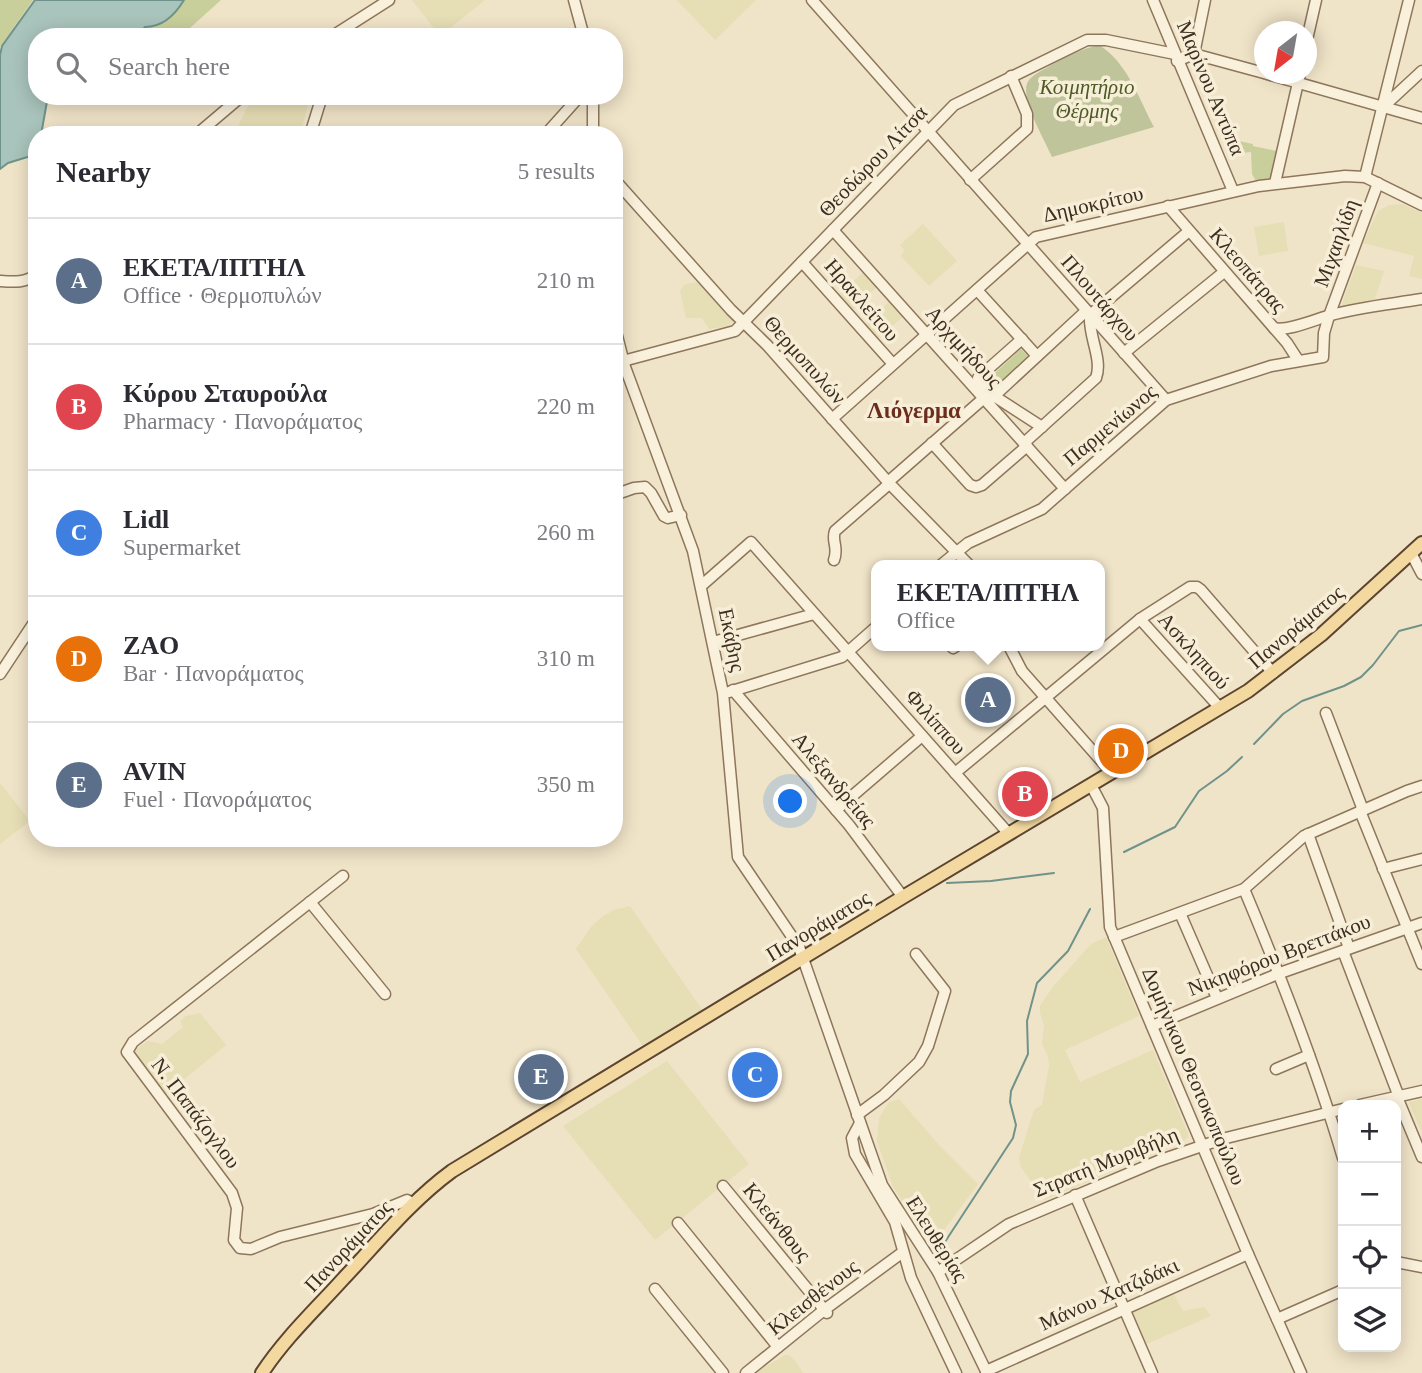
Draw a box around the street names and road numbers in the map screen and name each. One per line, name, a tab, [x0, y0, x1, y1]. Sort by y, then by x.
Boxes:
street label: Μαρίνου Αντύπα	[1172, 17, 1250, 159]
street label: Θεοδώρου Λίτσα	[814, 100, 932, 222]
street label: Δημοκρίτου	[1040, 181, 1146, 227]
street label: Μιχαηλίδη	[1309, 196, 1363, 290]
street label: Κλεοπάτρας	[1205, 223, 1292, 318]
street label: Πλουτάρχου	[1056, 250, 1144, 346]
street label: Ηρακλείτου	[820, 254, 904, 346]
street label: Αρχιμήδους	[921, 301, 1007, 393]
street label: Θερμοπυλών	[759, 311, 851, 409]
street label: Παρμενίωνος	[1059, 379, 1162, 471]
street label: Πανοράματος	[1243, 580, 1349, 674]
street label: Εκάβης	[714, 606, 751, 675]
street label: Ασκληπιού	[1153, 608, 1235, 694]
street label: Φιλίππου	[901, 685, 971, 759]
street label: Αλεξανδρείας	[787, 727, 881, 833]
street label: Πανοράματος	[762, 885, 875, 966]
street label: Νικηφόρου Βρεττάκου	[1184, 909, 1374, 1001]
street label: Δομήνικου Θεοτοκοπούλου	[1137, 963, 1251, 1189]
street label: Ν. Παπάζογλου	[147, 1053, 245, 1173]
street label: Στρατή Μυριβήλη	[1030, 1122, 1182, 1202]
street label: Κλεάνθους	[738, 1178, 816, 1267]
street label: Ελευθερίας	[901, 1192, 973, 1287]
street label: Πανοράματος	[299, 1194, 397, 1297]
street label: Μάνου Χατζιδάκι	[1036, 1252, 1183, 1336]
street label: Κλεισθένους	[763, 1254, 864, 1340]

